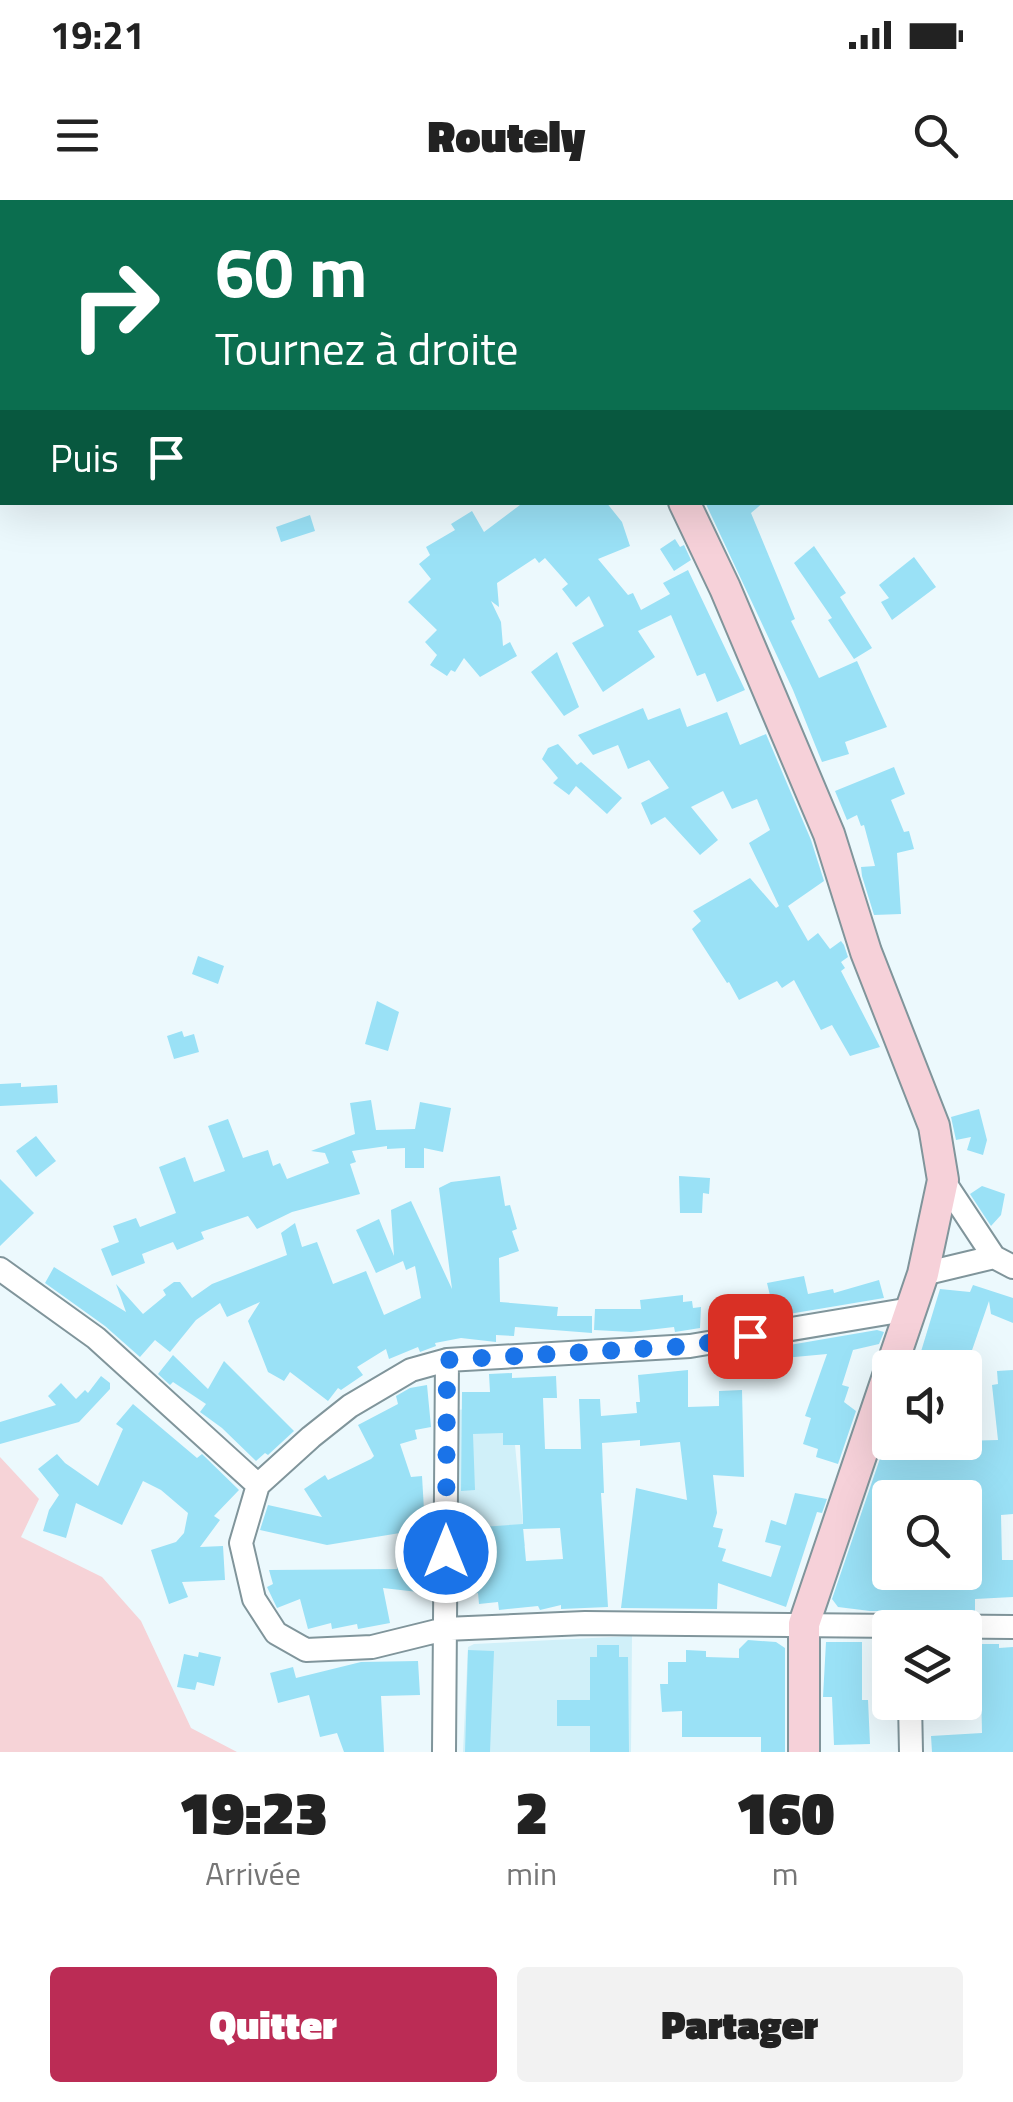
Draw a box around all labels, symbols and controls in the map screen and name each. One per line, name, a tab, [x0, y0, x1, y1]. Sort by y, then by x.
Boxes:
text: 19:21	[50, 6, 145, 64]
text: Routely	[428, 101, 585, 169]
icon: menu	[50, 108, 105, 163]
icon: search	[908, 108, 963, 163]
text: 60 m	[215, 218, 368, 324]
icon: right	[50, 240, 180, 370]
text: Tournez à droite	[215, 314, 519, 382]
text: Puis	[50, 429, 119, 487]
icon: arrive	[139, 430, 194, 485]
pin	[708, 1294, 793, 1379]
icon: arrive	[723, 1309, 778, 1364]
map controls	[872, 1350, 982, 1720]
button: sound	[872, 1350, 982, 1460]
button: search	[872, 1480, 982, 1590]
position arrow	[394, 1500, 498, 1604]
button: layers	[872, 1610, 982, 1720]
text: 19:23	[178, 1766, 328, 1857]
text: 2	[515, 1766, 548, 1857]
text: 160	[736, 1766, 835, 1857]
text: Arrivée	[205, 1849, 301, 1897]
text: min	[506, 1849, 557, 1897]
text: m	[772, 1849, 798, 1897]
button: Quitter	[50, 1967, 497, 2082]
button: Partager	[517, 1967, 963, 2082]

